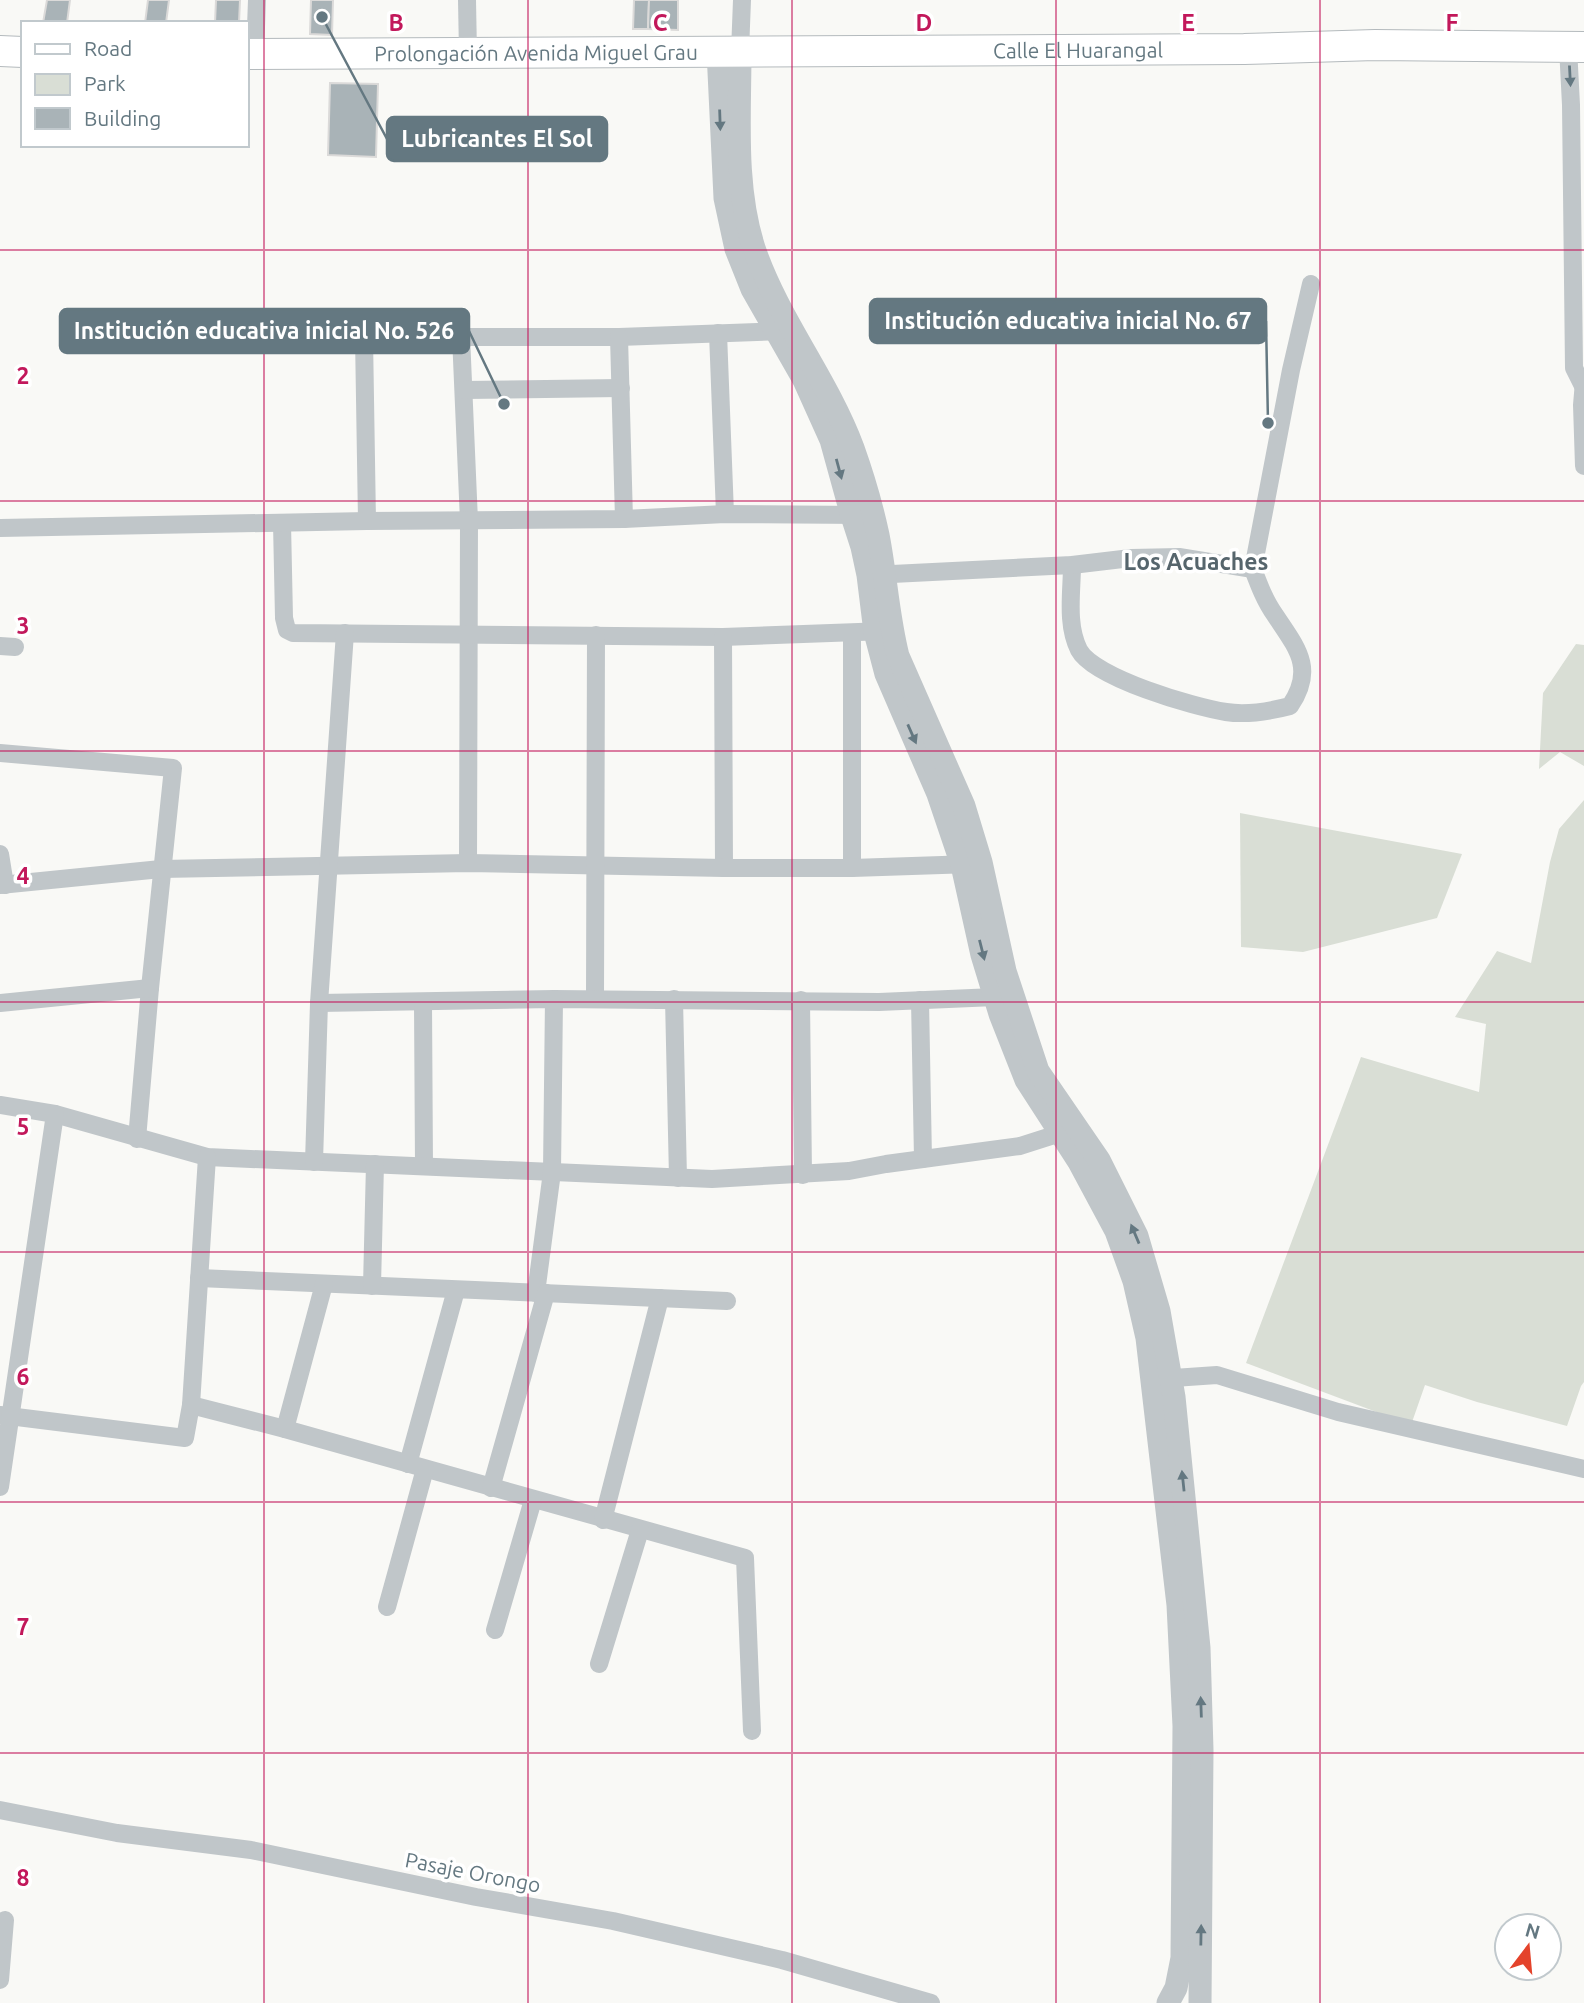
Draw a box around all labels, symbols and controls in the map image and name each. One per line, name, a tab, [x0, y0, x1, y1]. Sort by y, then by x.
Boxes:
text: B	[388, 10, 404, 35]
text: C	[653, 10, 668, 35]
text: D	[916, 10, 932, 35]
text: E	[1181, 10, 1195, 35]
text: F	[1446, 10, 1459, 35]
legend	[21, 21, 248, 147]
text: Road	[84, 36, 132, 60]
street label: Calle El Huarangal	[993, 37, 1163, 62]
street label: Prolongación Avenida Miguel Grau	[374, 40, 698, 65]
one-way arrow	[1565, 65, 1576, 87]
text: Park	[84, 71, 126, 95]
text: Building	[84, 106, 161, 130]
one-way arrow	[715, 109, 726, 131]
callout: Lubricantes El Sol	[387, 117, 607, 161]
text: Lubricantes El Sol	[401, 126, 593, 151]
callout: Institución educativa inicial No. 67	[870, 299, 1266, 343]
text: Institución educativa inicial No. 67	[884, 308, 1252, 333]
callout: Institución educativa inicial No. 526	[60, 309, 469, 353]
text: Institución educativa inicial No. 526	[74, 318, 454, 343]
text: 2	[17, 363, 29, 388]
one-way arrow	[834, 458, 845, 480]
district label: Los Acuaches	[1124, 549, 1268, 574]
text: 3	[17, 613, 29, 638]
one-way arrow	[906, 724, 918, 744]
text: 4	[17, 863, 30, 888]
one-way arrow	[977, 939, 988, 961]
text: 5	[17, 1114, 29, 1139]
one-way arrow	[1129, 1224, 1141, 1244]
text: 6	[17, 1364, 30, 1389]
one-way arrow	[1177, 1469, 1188, 1491]
text: 7	[17, 1614, 29, 1639]
one-way arrow	[1195, 1696, 1206, 1718]
street label: Pasaje Orongo	[403, 1847, 543, 1897]
text: 8	[17, 1865, 29, 1890]
north arrow	[1493, 1912, 1563, 1982]
text: N	[1523, 1918, 1543, 1943]
one-way arrow	[1195, 1924, 1207, 1946]

